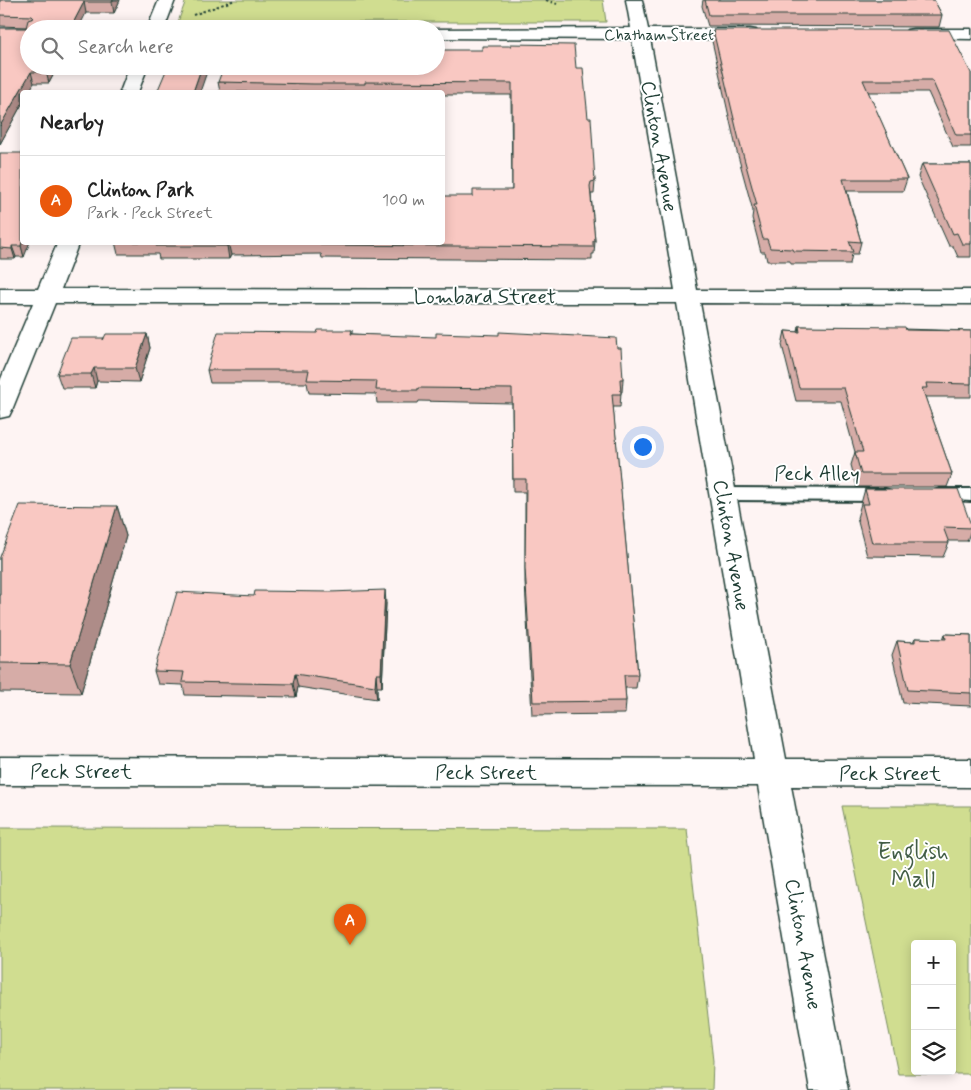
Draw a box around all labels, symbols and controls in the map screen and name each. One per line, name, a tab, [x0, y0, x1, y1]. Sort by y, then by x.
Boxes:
search box	[20, 20, 445, 75]
street label: Chatham Street	[604, 25, 714, 46]
icon: search	[38, 34, 66, 62]
text: Search here	[78, 35, 174, 60]
street label: Clinton Avenue	[634, 79, 683, 214]
text: Nearby	[40, 109, 104, 137]
text: Clinton Park	[87, 178, 194, 203]
text: A	[51, 190, 61, 211]
text: 100 m	[382, 190, 425, 211]
text: Park · Peck Street	[87, 203, 213, 224]
street label: Lombard Street	[414, 284, 556, 311]
your location	[630, 434, 656, 460]
street label: Peck Alley	[774, 461, 860, 488]
street label: Clinton Avenue	[706, 478, 755, 613]
street label: Peck Street	[30, 759, 132, 786]
street label: Peck Street	[435, 760, 537, 787]
street label: Peck Street	[839, 761, 941, 788]
park label: English Mall	[877, 837, 949, 896]
street label: Clinton Avenue	[778, 877, 827, 1012]
pin: A	[334, 904, 366, 945]
map controls	[911, 940, 956, 1075]
button: +	[911, 940, 956, 985]
button: −	[911, 985, 956, 1030]
button: layers	[911, 1030, 956, 1075]

